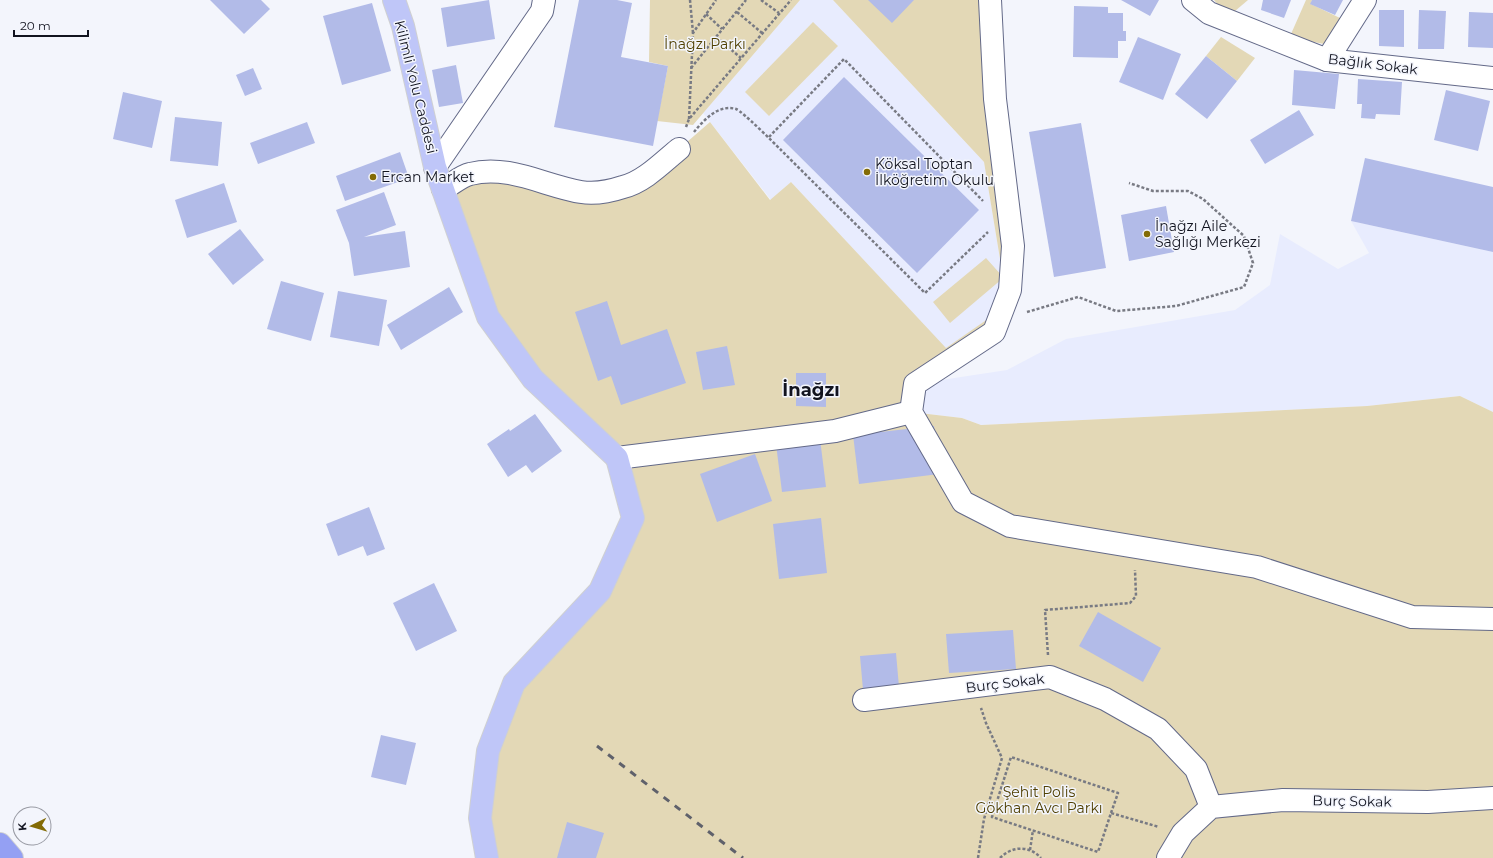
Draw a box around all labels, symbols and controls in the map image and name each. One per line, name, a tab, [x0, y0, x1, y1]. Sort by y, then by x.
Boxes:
scale bar	[14, 12, 88, 38]
text: 20 m	[20, 18, 51, 33]
street label: Kilimli Yolu Caddesi	[391, 18, 441, 156]
park label: İnağzı Parkı	[664, 35, 746, 53]
street label: Bağlık Sokak	[1327, 50, 1419, 79]
place label: Köksal Toptan İlköğretim Okulu	[875, 155, 994, 189]
marker: Köksal Toptan İlköğretim Okulu	[862, 167, 872, 177]
place label: Ercan Market	[381, 168, 475, 186]
marker: Ercan Market	[368, 172, 378, 182]
place label: İnağzı Aile Sağlığı Merkezi	[1155, 217, 1261, 251]
marker: İnağzı Aile Sağlığı Merkezi	[1142, 229, 1152, 239]
district label: İnağzı	[782, 379, 840, 401]
street label: Burç Sokak	[965, 669, 1046, 697]
park label: Şehit Polis Gökhan Avcı Parkı	[976, 783, 1102, 817]
street label: Burç Sokak	[1312, 791, 1392, 811]
north arrow	[12, 806, 52, 846]
text: K	[15, 821, 29, 832]

